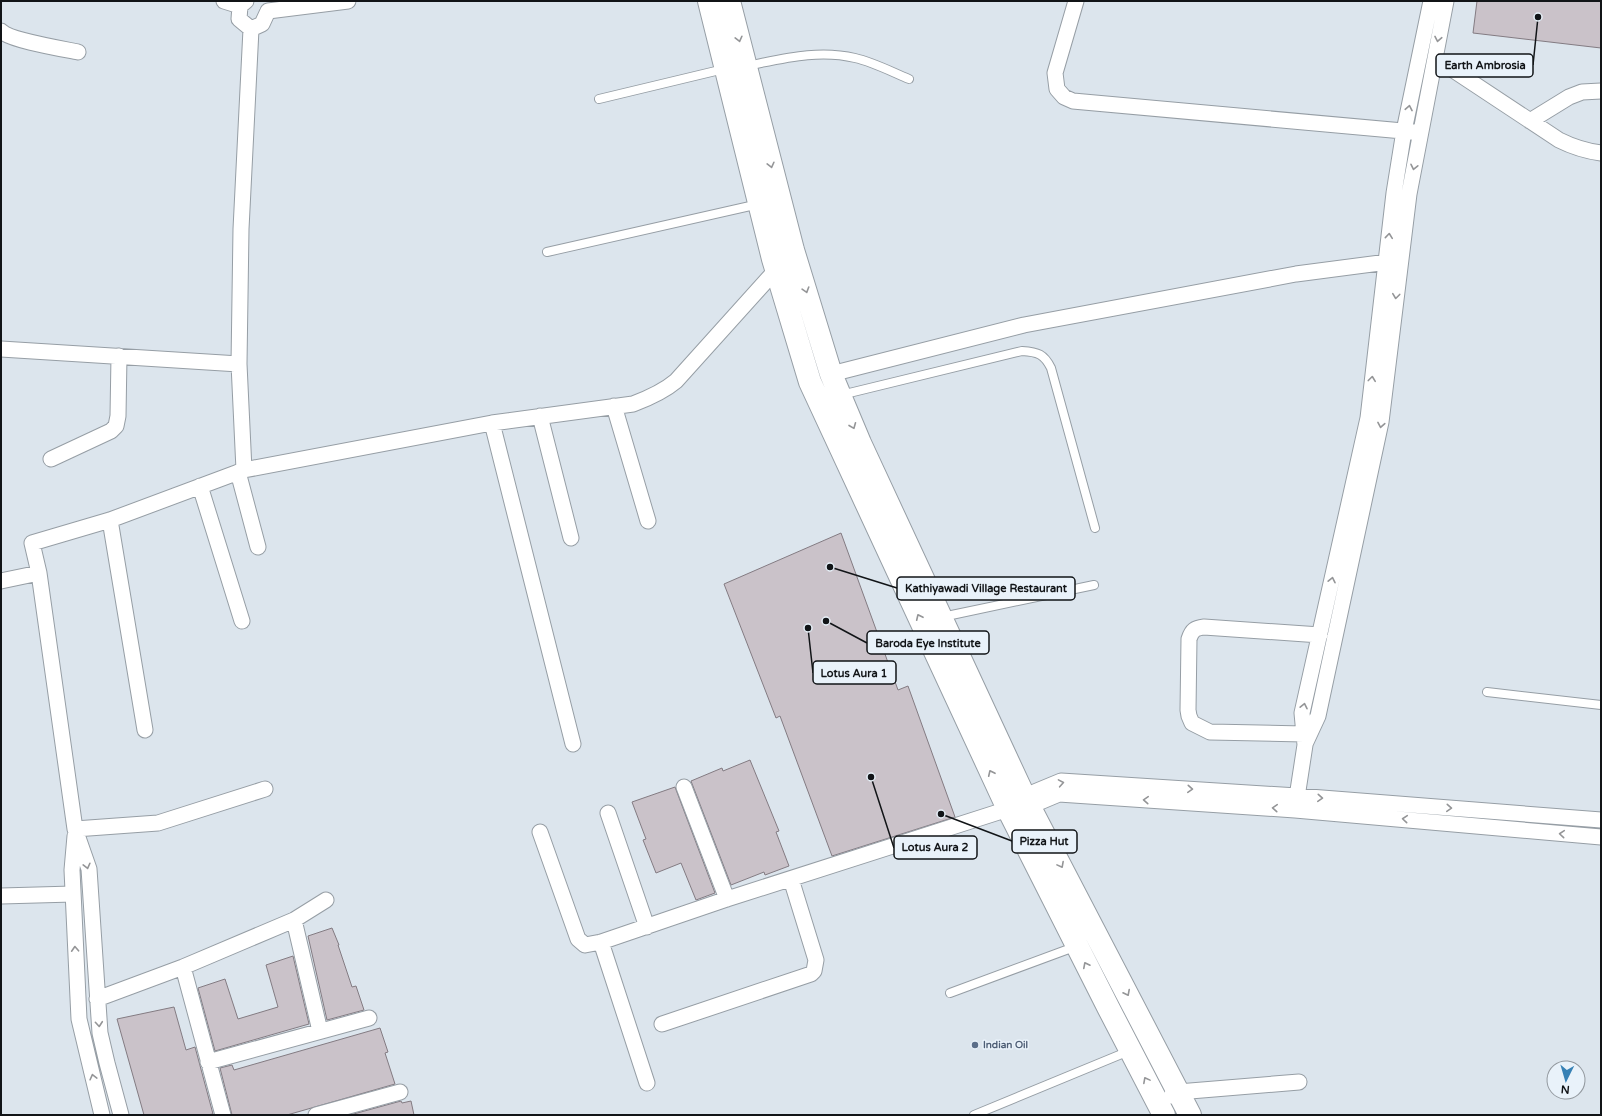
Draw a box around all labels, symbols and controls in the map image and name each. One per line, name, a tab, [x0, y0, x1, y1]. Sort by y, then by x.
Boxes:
one-way arrow	[734, 35, 743, 42]
one-way arrow	[1435, 36, 1443, 42]
callout: Earth Ambrosia	[1436, 54, 1533, 77]
text: Earth Ambrosia	[1444, 59, 1526, 72]
one-way arrow	[1404, 105, 1413, 111]
one-way arrow	[767, 161, 775, 168]
one-way arrow	[1411, 164, 1419, 170]
one-way arrow	[1384, 233, 1393, 239]
one-way arrow	[801, 286, 810, 293]
one-way arrow	[1392, 293, 1401, 299]
one-way arrow	[1367, 376, 1376, 382]
one-way arrow	[848, 422, 856, 429]
one-way arrow	[1377, 422, 1385, 428]
one-way arrow	[1327, 576, 1335, 583]
callout: Kathiyawadi Village Restaurant	[897, 577, 1075, 600]
text: Kathiyawadi Village Restaurant	[905, 582, 1068, 596]
one-way arrow	[916, 614, 924, 622]
callout: Baroda Eye Institute	[867, 631, 989, 654]
text: Baroda Eye Institute	[875, 637, 981, 651]
callout: Lotus Aura 1	[813, 661, 896, 684]
text: Lotus Aura 1	[821, 667, 888, 680]
one-way arrow	[1299, 703, 1307, 710]
one-way arrow	[988, 770, 996, 778]
one-way arrow	[1057, 779, 1064, 788]
one-way arrow	[1187, 785, 1193, 794]
one-way arrow	[1317, 793, 1323, 802]
one-way arrow	[1143, 796, 1149, 804]
one-way arrow	[1446, 803, 1452, 812]
one-way arrow	[1272, 804, 1278, 813]
one-way arrow	[1402, 815, 1408, 824]
one-way arrow	[1559, 829, 1565, 838]
callout: Pizza Hut	[1012, 830, 1077, 853]
text: Pizza Hut	[1019, 835, 1069, 848]
callout: Lotus Aura 2	[894, 836, 977, 859]
text: Lotus Aura 2	[902, 841, 969, 854]
one-way arrow	[1056, 861, 1063, 869]
one-way arrow	[83, 863, 91, 870]
one-way arrow	[71, 946, 80, 952]
one-way arrow	[1084, 962, 1091, 969]
one-way arrow	[1122, 989, 1130, 996]
one-way arrow	[95, 1021, 104, 1027]
place label: Indian Oil	[983, 1039, 1028, 1051]
marker: Indian Oil	[970, 1040, 980, 1050]
north arrow	[1546, 1060, 1586, 1100]
one-way arrow	[89, 1074, 97, 1080]
one-way arrow	[1143, 1077, 1151, 1085]
text: N	[1560, 1083, 1570, 1096]

